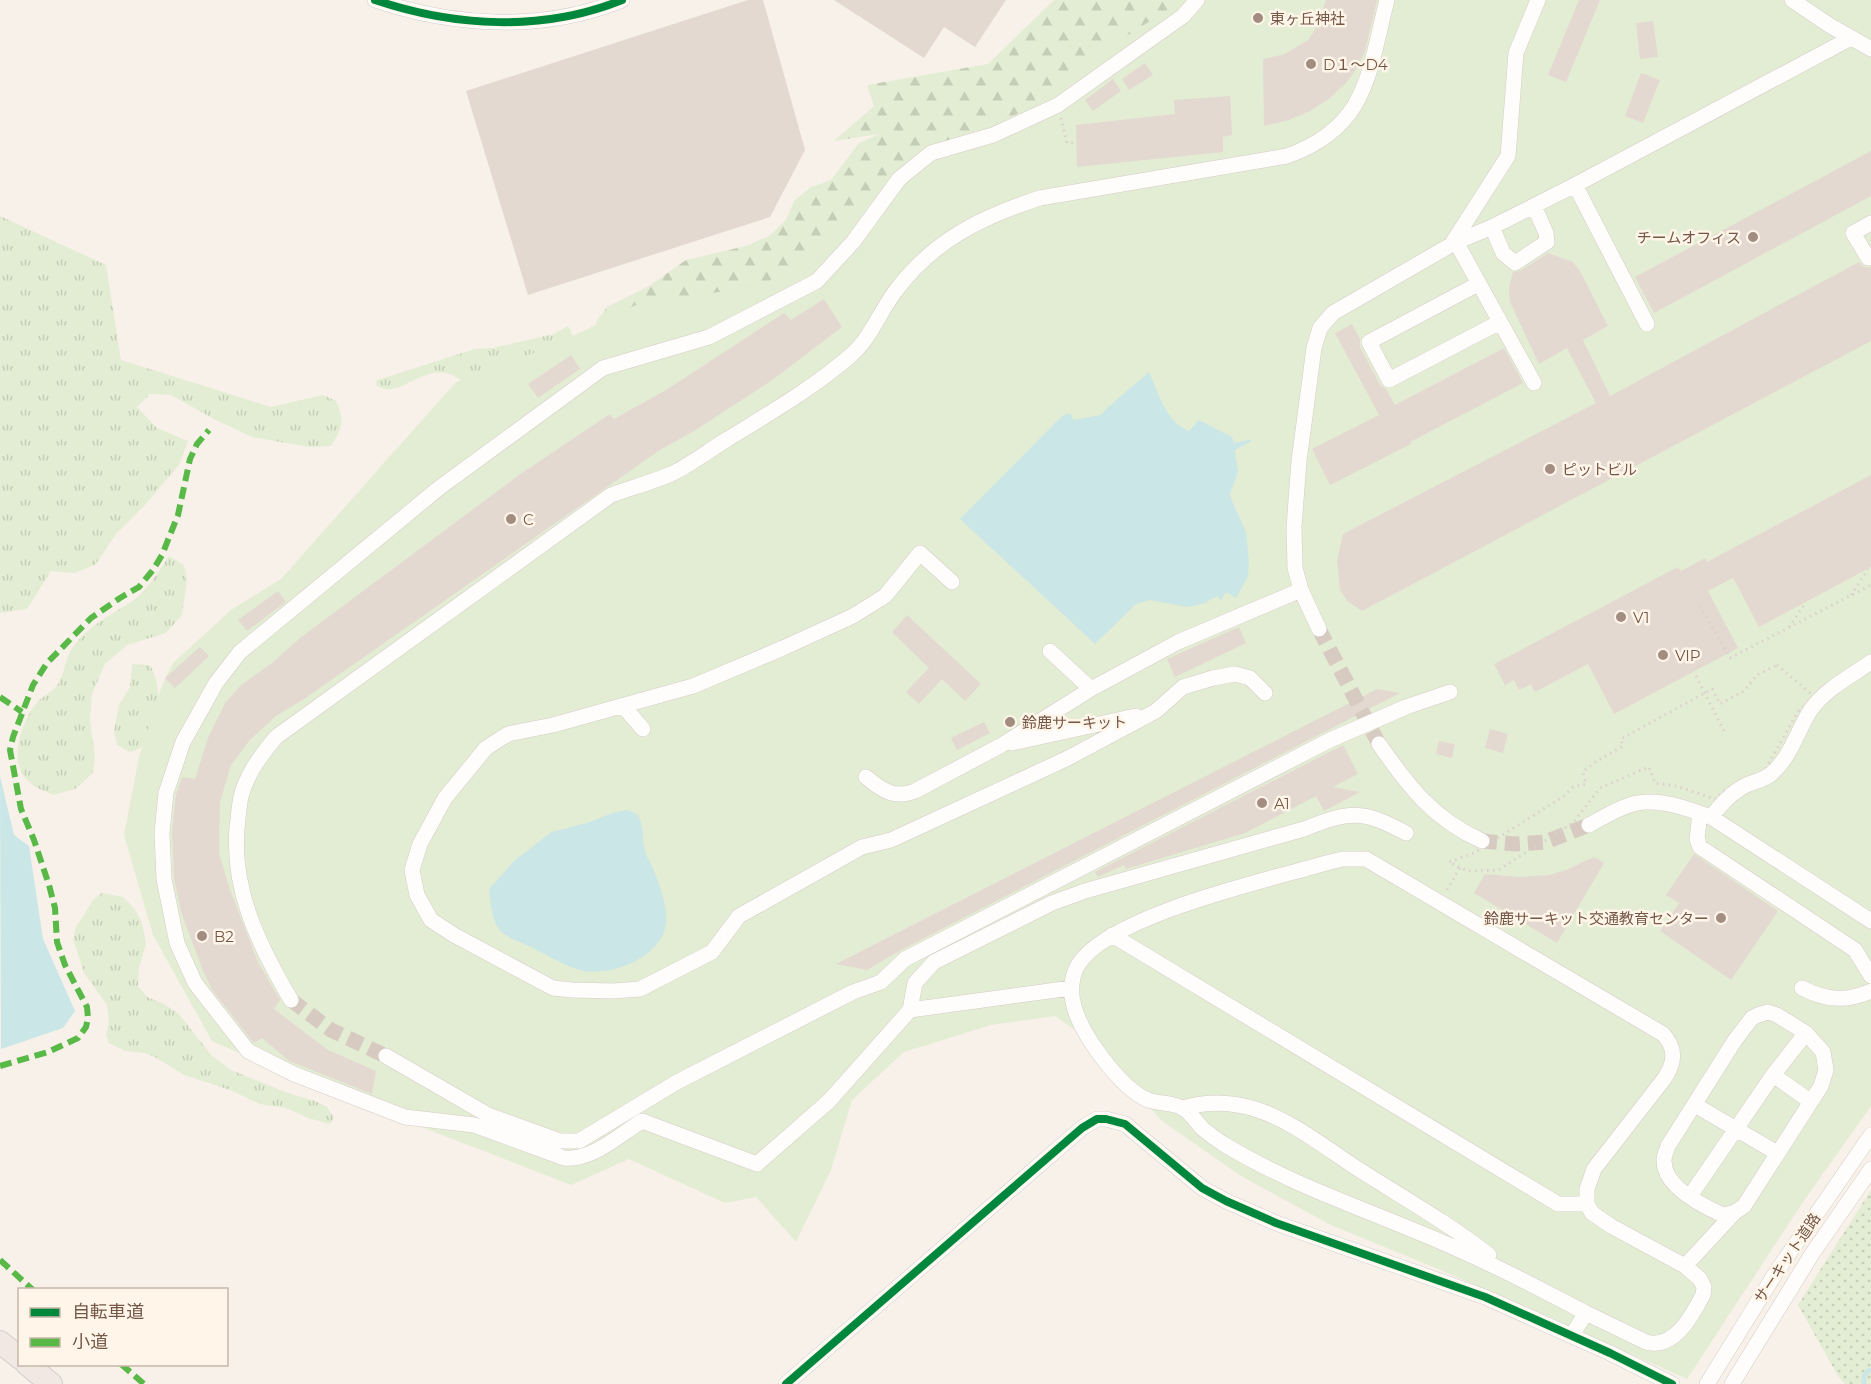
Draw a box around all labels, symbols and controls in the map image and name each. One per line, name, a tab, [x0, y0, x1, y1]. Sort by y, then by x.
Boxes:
place label: 東ヶ丘神社	[1270, 9, 1345, 28]
marker: 東ヶ丘神社	[1251, 11, 1265, 25]
place label: D１～D4	[1323, 55, 1388, 74]
marker: D１～D4	[1304, 57, 1318, 71]
place label: チームオフィス	[1637, 228, 1741, 247]
marker: チームオフィス	[1746, 230, 1760, 244]
place label: ピットビル	[1562, 460, 1637, 479]
marker: ピットビル	[1543, 462, 1557, 476]
place label: C	[523, 510, 534, 529]
marker: C	[504, 512, 518, 526]
place label: V1	[1633, 608, 1649, 627]
marker: V1	[1614, 610, 1628, 624]
place label: VIP	[1675, 646, 1701, 665]
marker: VIP	[1656, 648, 1670, 662]
place label: 鈴鹿サーキット	[1022, 713, 1127, 732]
marker: 鈴鹿サーキット	[1003, 715, 1017, 729]
place label: A1	[1274, 794, 1290, 813]
marker: A1	[1255, 796, 1269, 810]
place label: 鈴鹿サーキット交通教育センター	[1484, 909, 1709, 928]
marker: 鈴鹿サーキット交通教育センター	[1714, 911, 1728, 925]
place label: B2	[214, 927, 234, 946]
marker: B2	[195, 929, 209, 943]
street label: サーキット道路	[1750, 1209, 1824, 1307]
legend	[18, 1288, 228, 1366]
text: 自転車道	[72, 1301, 144, 1323]
text: 小道	[72, 1331, 108, 1353]

